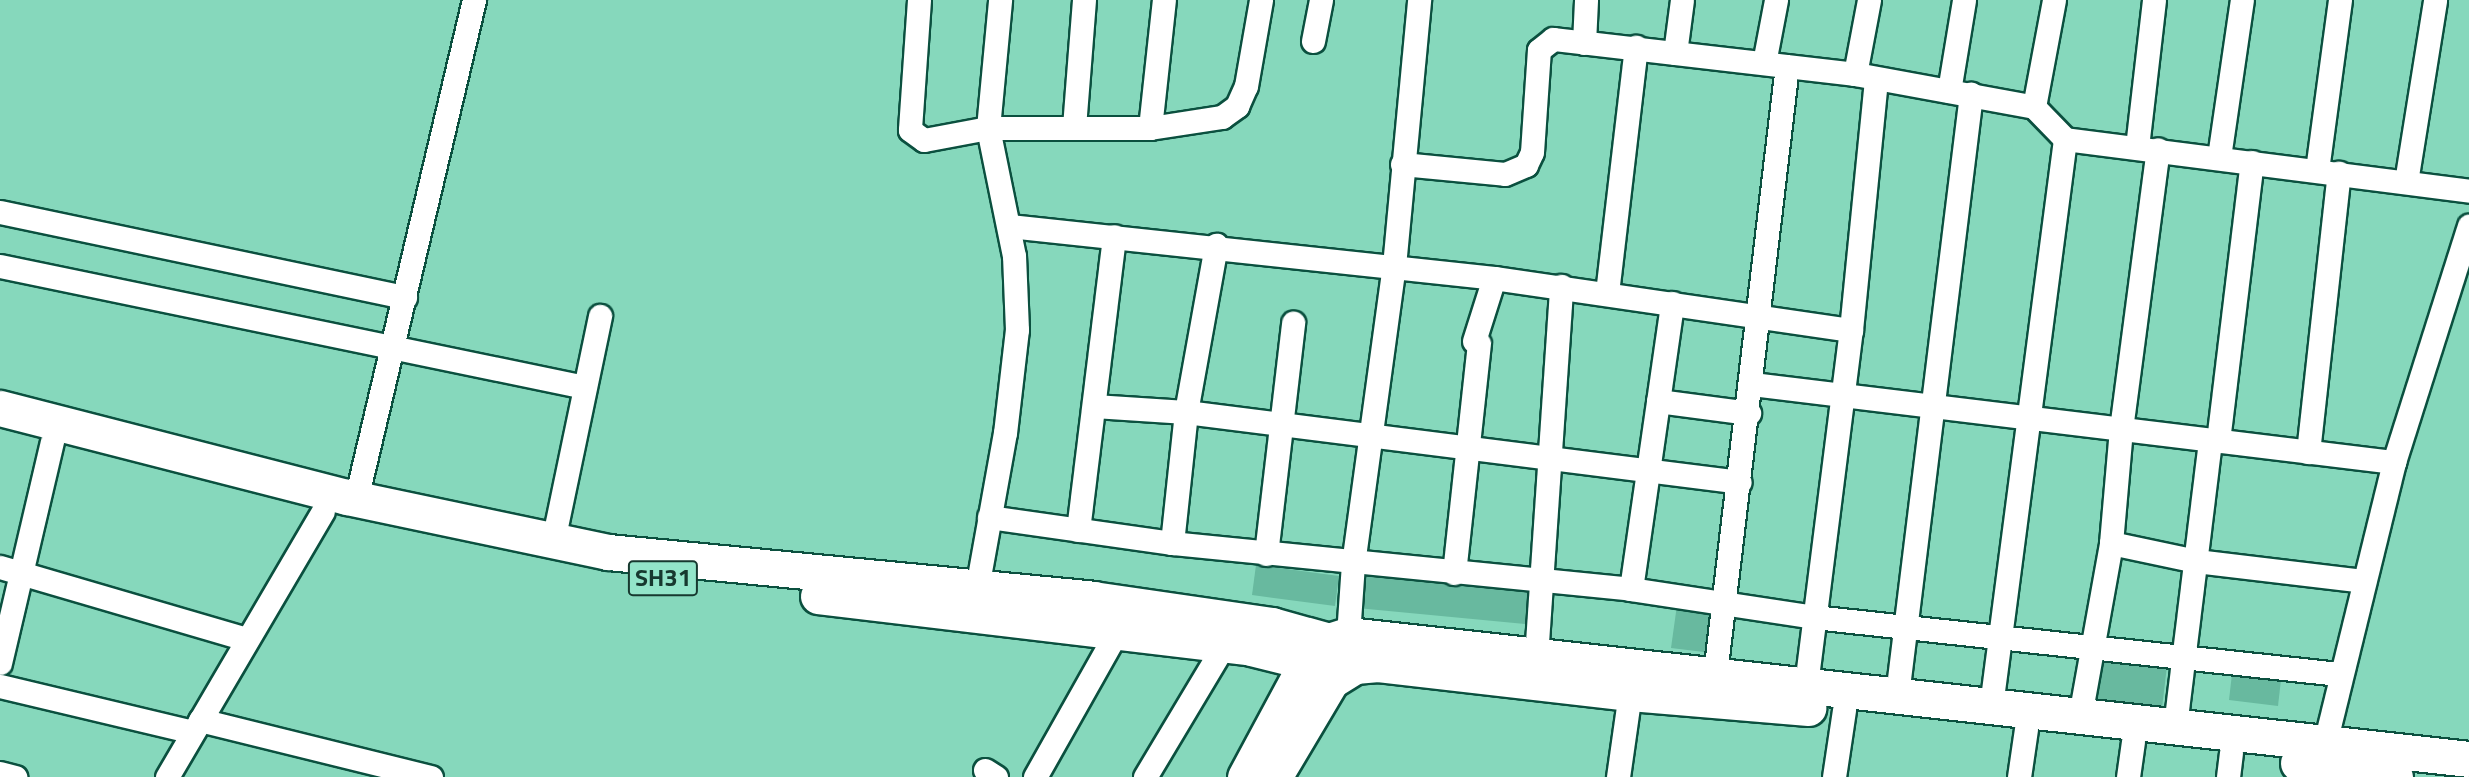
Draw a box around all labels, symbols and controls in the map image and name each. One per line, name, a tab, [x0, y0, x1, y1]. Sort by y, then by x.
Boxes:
road number: SH31	[626, 558, 700, 598]

